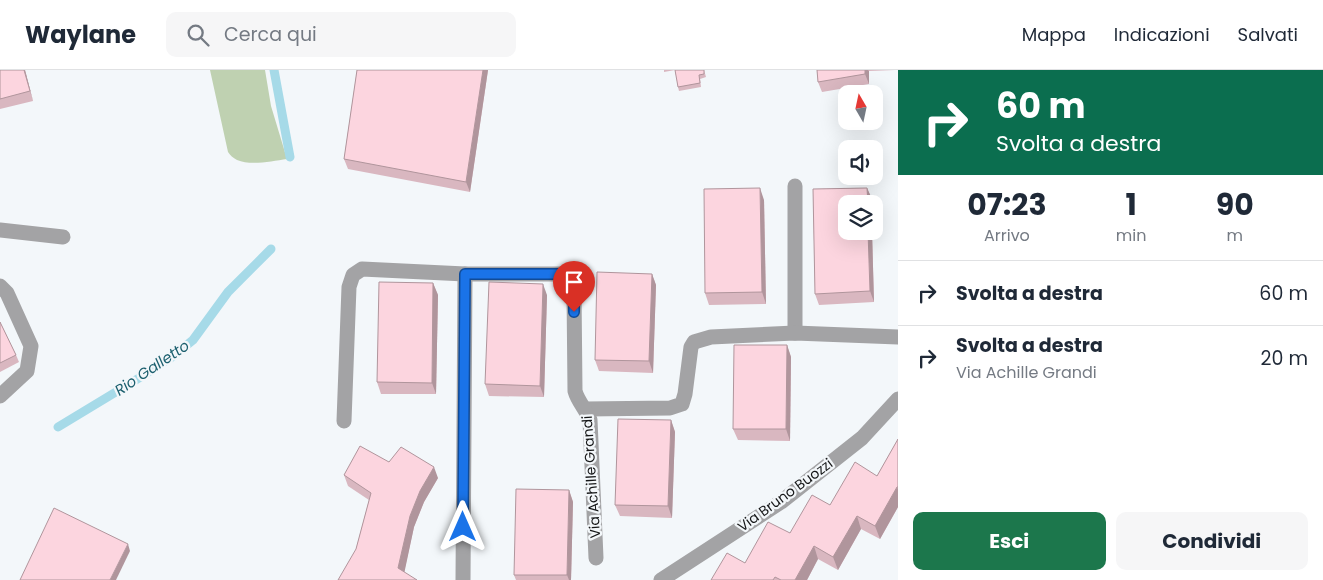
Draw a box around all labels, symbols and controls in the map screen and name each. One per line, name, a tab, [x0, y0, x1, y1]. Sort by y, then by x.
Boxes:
search box	[166, 12, 516, 57]
text: Waylane	[25, 18, 136, 51]
icon: search	[184, 21, 212, 49]
text: Cerca qui	[224, 21, 317, 48]
text: Mappa	[1022, 22, 1086, 47]
text: Indicazioni	[1114, 22, 1210, 47]
text: Salvati	[1238, 22, 1298, 47]
text: 60 m	[996, 81, 1086, 130]
north arrow	[838, 85, 882, 130]
map controls	[838, 85, 883, 240]
icon: right	[913, 90, 978, 155]
text: Svolta a destra	[996, 128, 1161, 159]
button: sound	[838, 140, 883, 185]
text: 07:23	[967, 183, 1047, 226]
text: 1	[1126, 183, 1137, 226]
text: 90	[1216, 183, 1254, 226]
button: layers	[838, 195, 883, 240]
text: Arrivo	[984, 224, 1030, 247]
text: min	[1116, 224, 1147, 247]
text: m	[1227, 224, 1243, 247]
pin	[553, 261, 595, 312]
icon: arrive	[560, 268, 588, 296]
icon: right	[913, 279, 941, 307]
text: Svolta a destra	[956, 280, 1103, 307]
text: 60 m	[1259, 280, 1308, 307]
text: Svolta a destra	[956, 332, 1103, 359]
water label: Rio Galletto	[110, 335, 193, 400]
icon: right	[913, 344, 941, 372]
text: 20 m	[1260, 345, 1308, 372]
text: Via Achille Grandi	[956, 361, 1097, 384]
street label: Via Achille Grandi	[577, 415, 605, 539]
street label: Via Bruno Buozzi	[733, 454, 837, 536]
position arrow	[436, 500, 488, 552]
button: Esci	[913, 512, 1106, 570]
button: Condividi	[1116, 512, 1308, 570]

